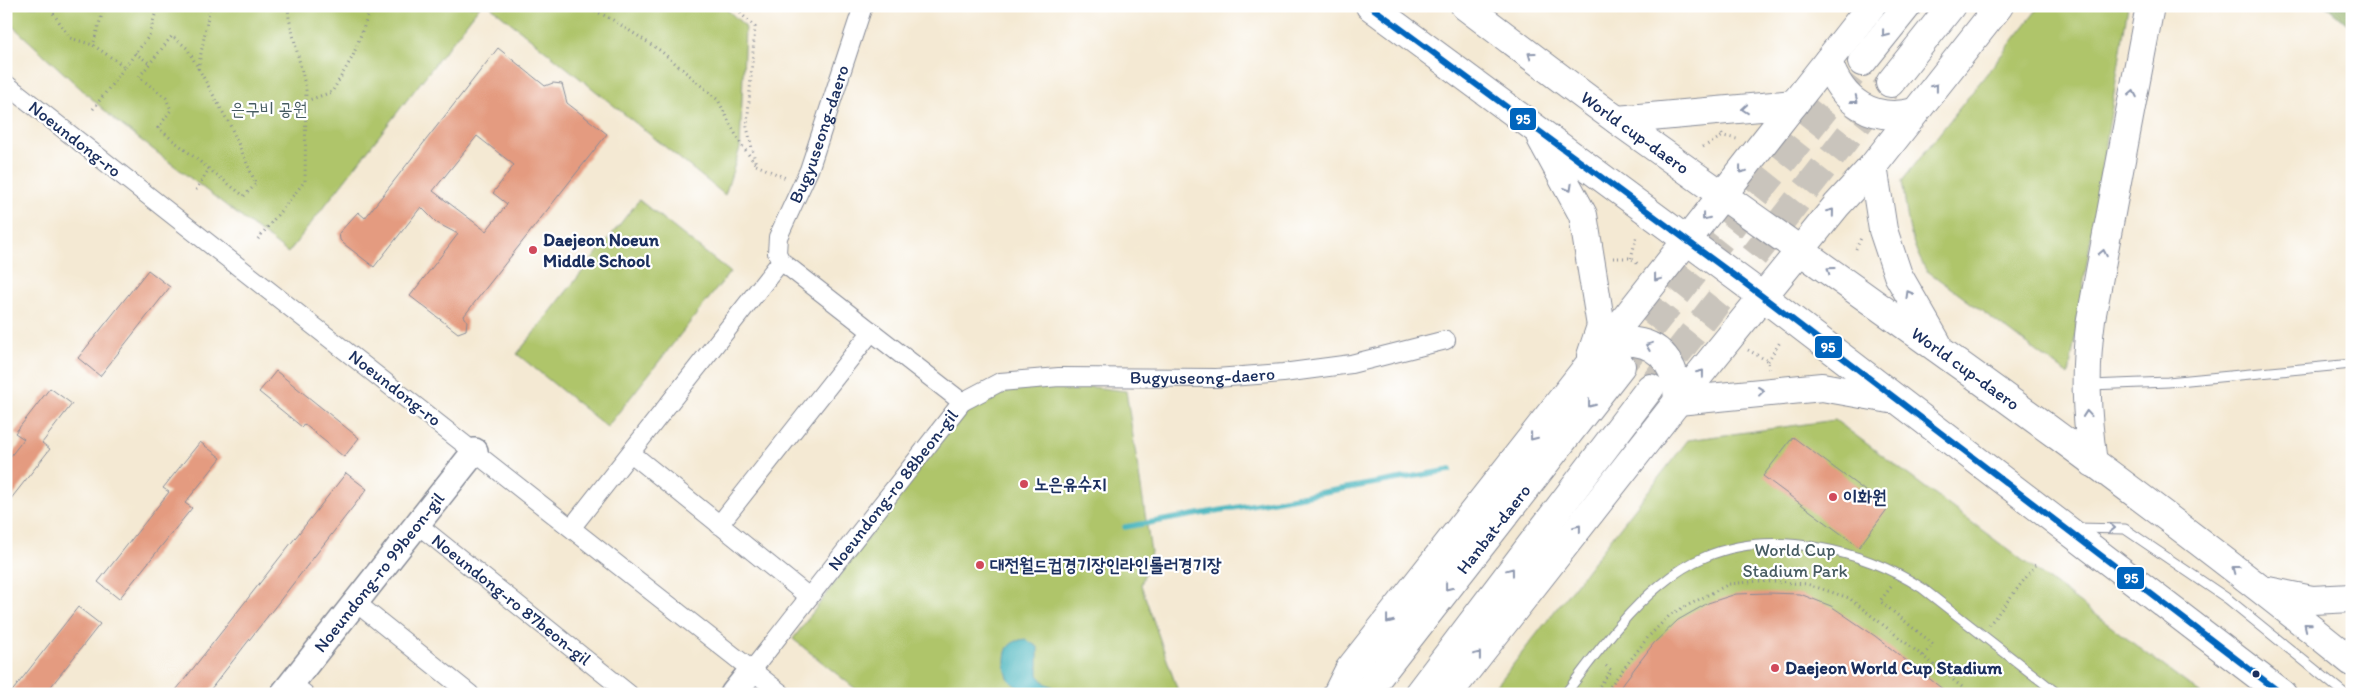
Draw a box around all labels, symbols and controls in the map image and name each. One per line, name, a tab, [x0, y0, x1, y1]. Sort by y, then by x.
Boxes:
one-way arrow	[1882, 28, 1890, 37]
one-way arrow	[1527, 52, 1537, 61]
street label: Bugyuseong-daero	[784, 62, 854, 207]
one-way arrow	[1930, 84, 1938, 93]
street label: World cup-daero	[1576, 86, 1694, 179]
one-way arrow	[2128, 89, 2138, 98]
one-way arrow	[1849, 95, 1858, 103]
street label: Noeundong-ro	[24, 96, 126, 182]
park label: 은구비 공원	[231, 98, 307, 120]
one-way arrow	[1741, 103, 1749, 114]
line badge: 95	[1509, 107, 1537, 131]
text: 95	[1516, 111, 1531, 128]
one-way arrow	[1740, 164, 1748, 173]
one-way arrow	[1563, 183, 1573, 192]
one-way arrow	[1826, 208, 1835, 217]
one-way arrow	[1702, 212, 1711, 221]
place label: Daejeon Noeun Middle School	[543, 229, 660, 272]
marker: Daejeon Noeun Middle School	[527, 244, 539, 256]
one-way arrow	[2098, 249, 2108, 258]
one-way arrow	[1826, 267, 1836, 276]
one-way arrow	[1655, 272, 1663, 281]
one-way arrow	[1905, 290, 1915, 299]
street label: World cup-daero	[1907, 322, 2024, 415]
line badge: 95	[1814, 335, 1843, 359]
text: 95	[1821, 339, 1836, 356]
one-way arrow	[1645, 342, 1654, 352]
street label: Noeundong-ro	[344, 345, 446, 431]
street label: Bugyuseong-daero	[1130, 363, 1276, 389]
one-way arrow	[1695, 369, 1704, 378]
one-way arrow	[1757, 386, 1765, 397]
one-way arrow	[1589, 398, 1597, 407]
street label: Noeundong-ro 88beon-gil	[823, 405, 963, 575]
one-way arrow	[2082, 410, 2093, 418]
one-way arrow	[1530, 431, 1538, 440]
place label: 노은유수지	[1034, 473, 1106, 495]
marker: 노은유수지	[1018, 478, 1030, 490]
street label: Hanbat-daero	[1452, 480, 1536, 579]
place label: 이화원	[1843, 486, 1886, 508]
street label: Noeundong-ro 99beon-gil	[309, 488, 449, 657]
marker: 이화원	[1827, 491, 1839, 503]
one-way arrow	[2108, 523, 2116, 534]
one-way arrow	[1573, 524, 1582, 533]
street label: Noeundong-ro 87beon-gil	[427, 529, 596, 670]
park label: World Cup Stadium Park	[1742, 539, 1848, 582]
place label: 대전월드컵경기장인라인롤러경기장	[990, 554, 1222, 576]
marker: 대전월드컵경기장인라인롤러경기장	[974, 559, 986, 571]
line badge: 95	[2116, 566, 2145, 590]
one-way arrow	[2231, 566, 2241, 575]
one-way arrow	[1505, 568, 1513, 577]
text: 95	[2124, 570, 2139, 587]
one-way arrow	[1446, 581, 1454, 590]
one-way arrow	[1386, 614, 1395, 624]
one-way arrow	[2304, 624, 2313, 632]
one-way arrow	[1472, 652, 1481, 661]
place label: Daejeon World Cup Stadium	[1785, 657, 2003, 679]
marker: Daejeon World Cup Stadium	[1769, 662, 1781, 674]
unlabelled marker	[2251, 669, 2261, 679]

